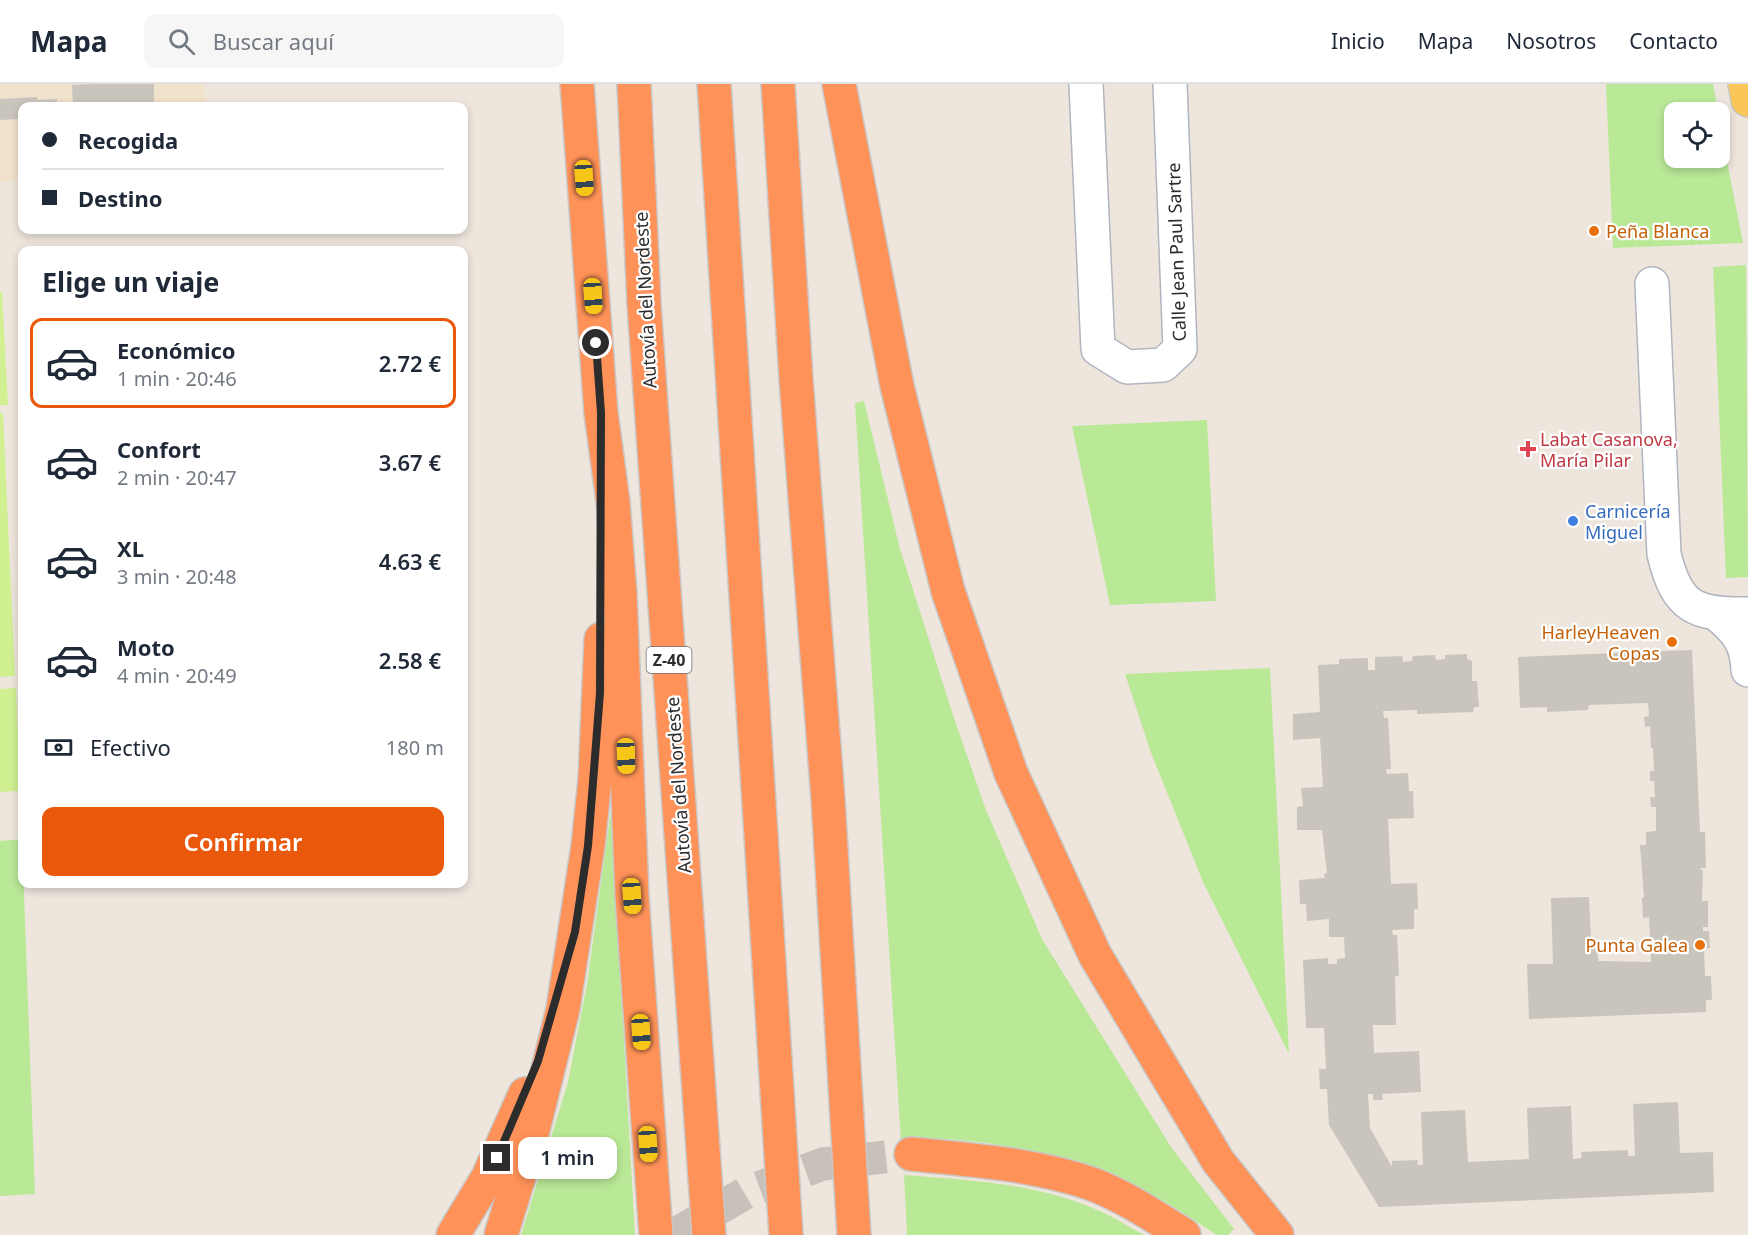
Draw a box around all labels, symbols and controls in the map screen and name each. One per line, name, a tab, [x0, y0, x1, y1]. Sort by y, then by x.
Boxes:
search box	[144, 14, 564, 68]
text: Mapa	[30, 22, 108, 60]
icon: search	[165, 25, 198, 58]
text: Buscar aquí	[213, 26, 334, 56]
text: Inicio	[1331, 27, 1385, 55]
text: Mapa	[1418, 27, 1473, 55]
text: Nosotros	[1506, 27, 1596, 55]
text: Contacto	[1629, 27, 1718, 55]
map controls	[1664, 102, 1730, 168]
button: locate	[1664, 102, 1730, 168]
text: Recogida	[78, 125, 178, 155]
car	[574, 159, 594, 197]
street label: Calle Jean Paul Sartre	[1161, 162, 1191, 342]
text: Destino	[78, 183, 162, 213]
street label: Autovía del Nordeste	[628, 211, 662, 389]
place label: Peña Blanca	[1606, 219, 1709, 243]
marker: Peña Blanca	[1587, 224, 1601, 238]
text: Elige un viaje	[42, 263, 219, 300]
car	[583, 277, 603, 315]
route start	[582, 329, 609, 356]
text: Económico	[117, 335, 236, 365]
icon: car	[45, 336, 99, 390]
text: 2.72 €	[379, 348, 441, 378]
text: 1 min · 20:46	[117, 365, 237, 392]
place label: Labat Casanova, María Pilar	[1540, 427, 1678, 472]
text: Confort	[117, 434, 201, 464]
icon: car	[45, 435, 99, 489]
marker: Labat Casanova, María Pilar	[1521, 442, 1535, 456]
text: 3.67 €	[379, 447, 441, 477]
text: 2 min · 20:47	[117, 464, 237, 491]
place label: Carnicería Miguel	[1585, 499, 1671, 544]
marker: Carnicería Miguel	[1566, 514, 1580, 528]
text: XL	[117, 533, 144, 563]
icon: car	[45, 534, 99, 588]
text: 4.63 €	[379, 546, 441, 576]
text: 3 min · 20:48	[117, 563, 237, 590]
place label: HarleyHeaven Copas	[1542, 620, 1660, 665]
text: Moto	[117, 632, 175, 662]
icon: car	[45, 633, 99, 687]
marker: HarleyHeaven Copas	[1665, 635, 1679, 649]
text: 2.58 €	[379, 645, 441, 675]
road number: Z-40	[646, 647, 692, 673]
text: 4 min · 20:49	[117, 662, 237, 689]
street label: Autovía del Nordeste	[660, 696, 696, 874]
icon: cash	[42, 731, 75, 764]
text: Efectivo	[90, 732, 171, 762]
text: 180 m	[386, 734, 444, 761]
car	[616, 738, 636, 774]
button: Confirmar	[42, 807, 444, 876]
car	[622, 877, 642, 915]
place label: Punta Galea	[1585, 933, 1688, 957]
marker: Punta Galea	[1693, 938, 1707, 952]
car	[631, 1013, 651, 1051]
car	[638, 1125, 658, 1163]
callout: 1 min	[518, 1137, 617, 1179]
route end	[483, 1144, 510, 1171]
text: 1 min	[540, 1144, 595, 1171]

